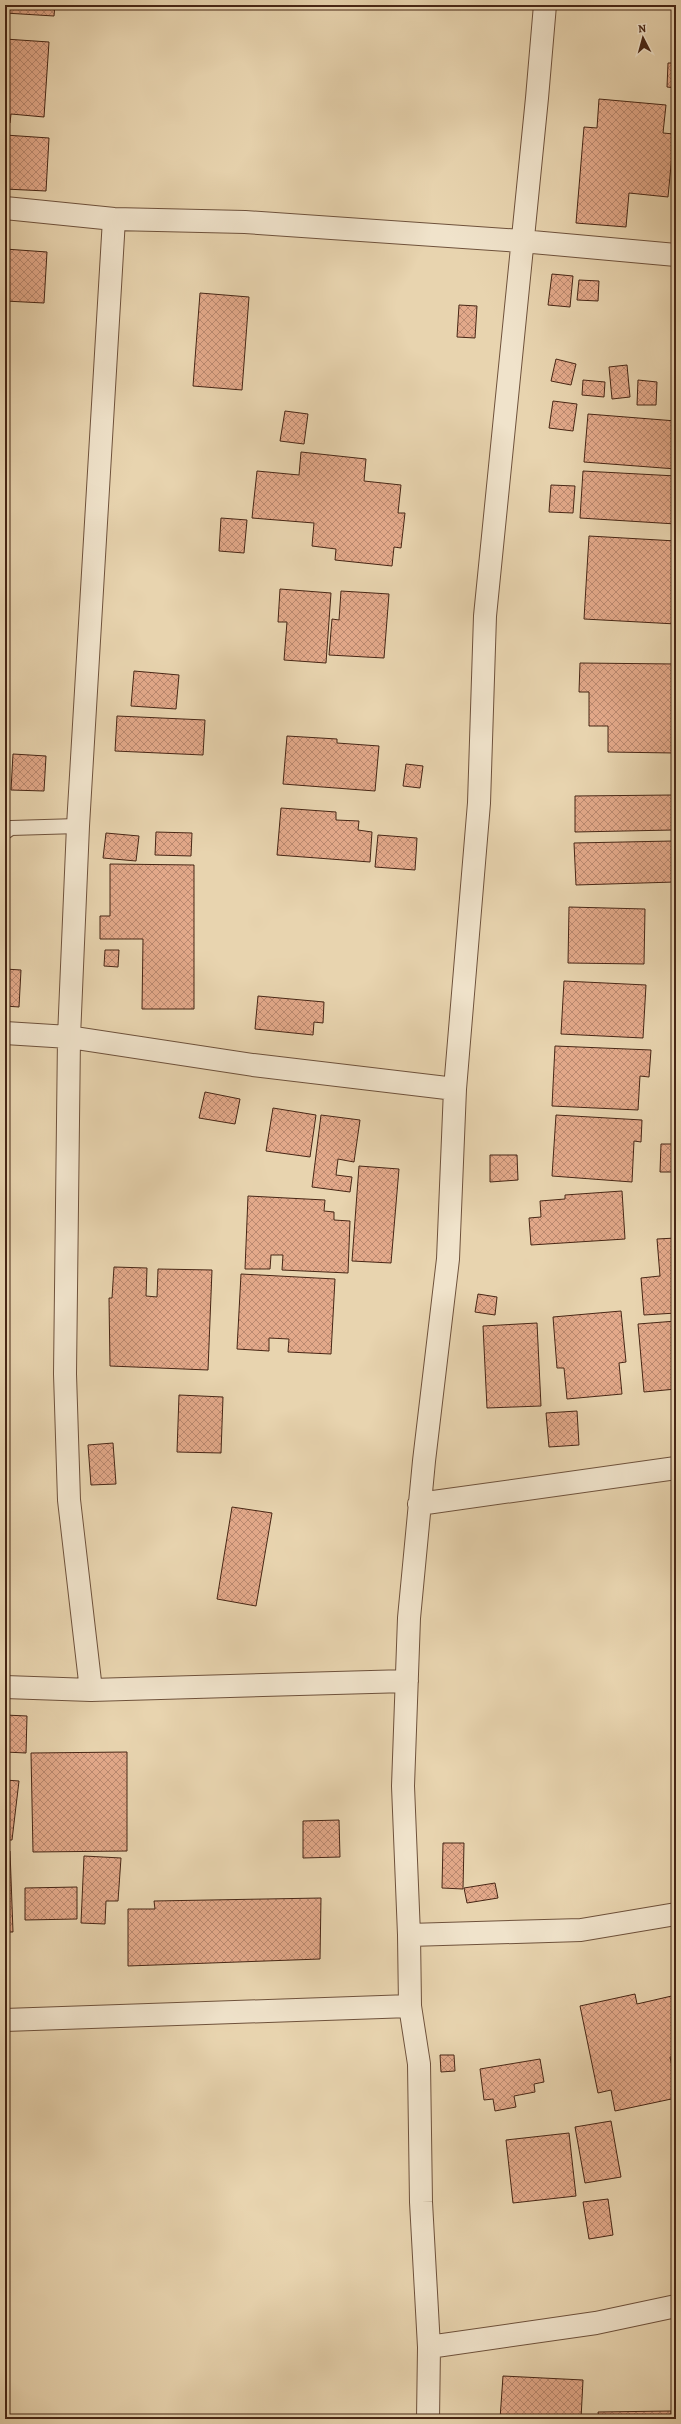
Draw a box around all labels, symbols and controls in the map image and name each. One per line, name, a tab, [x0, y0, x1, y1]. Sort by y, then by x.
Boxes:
north arrow	[623, 18, 663, 58]
text: N	[637, 21, 647, 36]

